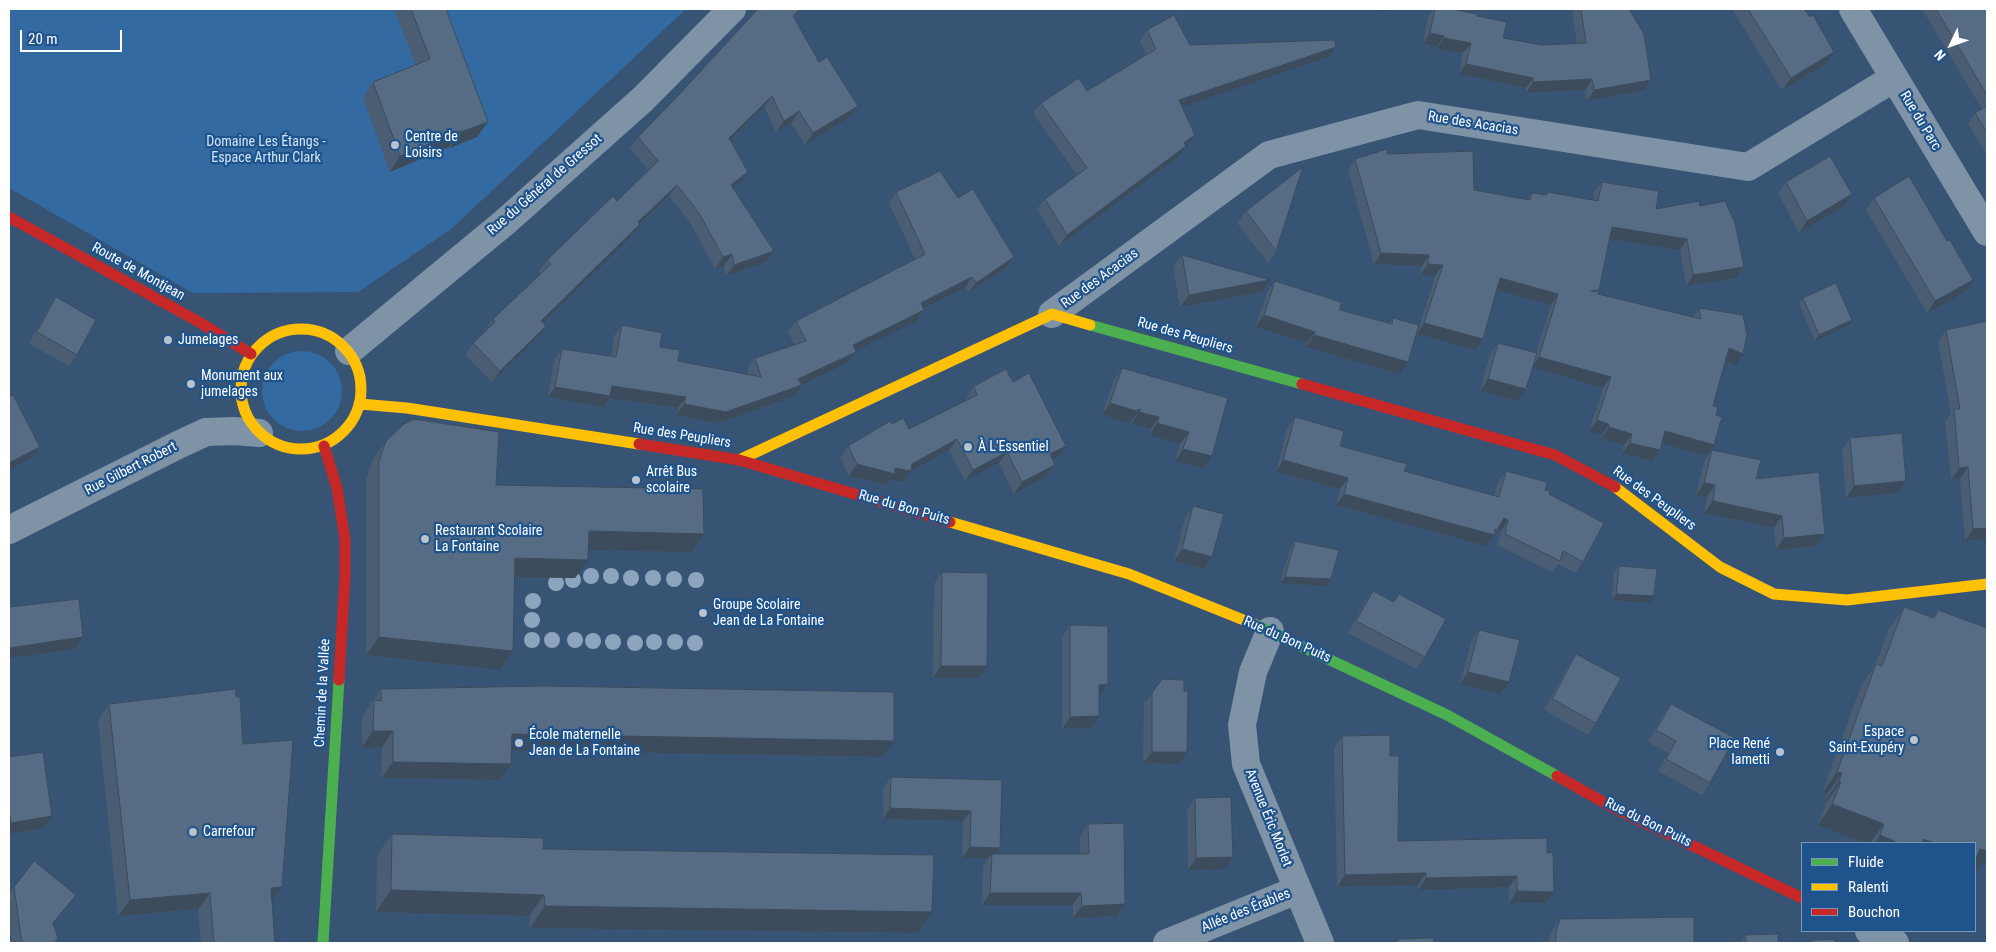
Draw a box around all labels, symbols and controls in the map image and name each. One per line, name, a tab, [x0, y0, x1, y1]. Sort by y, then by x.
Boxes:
scale bar	[22, 20, 125, 52]
north arrow	[1926, 20, 1976, 70]
text: 20 m	[28, 30, 58, 48]
text: N	[1931, 47, 1949, 64]
street label: Rue du Parc	[1896, 88, 1944, 154]
street label: Rue des Acacias	[1427, 109, 1519, 139]
place label: Centre de Loisirs	[405, 129, 458, 162]
street label: Rue du Général de Gressot	[484, 131, 606, 239]
park label: Domaine Les Étangs - Espace Arthur Clark	[206, 134, 326, 166]
marker: Centre de Loisirs	[389, 139, 401, 151]
street label: Route de Montjean	[89, 240, 187, 304]
street label: Rue des Acacias	[1058, 245, 1142, 313]
street label: Rue des Peupliers	[1135, 314, 1235, 358]
place label: Jumelages	[178, 332, 238, 348]
marker: Jumelages	[162, 334, 174, 346]
place label: Monument aux jumelages	[201, 368, 283, 401]
marker: Monument aux jumelages	[185, 378, 197, 390]
street label: Rue des Peupliers	[632, 420, 732, 452]
street label: Rue Gilbert Robert	[82, 439, 180, 499]
place label: À L'Essentiel	[978, 439, 1049, 455]
marker: À L'Essentiel	[962, 441, 974, 453]
street label: Rue des Peupliers	[1609, 463, 1699, 535]
place label: Arrêt Bus scolaire	[646, 464, 697, 497]
marker: Arrêt Bus scolaire	[630, 474, 642, 486]
street label: Rue du Bon Puits	[857, 487, 951, 529]
place label: Restaurant Scolaire La Fontaine	[435, 523, 542, 556]
marker: Restaurant Scolaire La Fontaine	[419, 533, 431, 545]
place label: Groupe Scolaire Jean de La Fontaine	[713, 597, 824, 630]
marker: Groupe Scolaire Jean de La Fontaine	[697, 607, 709, 619]
street label: Rue du Bon Puits	[1241, 613, 1333, 667]
street label: Chemin de la Vallée	[312, 638, 334, 748]
place label: Espace Saint-Exupéry	[1829, 724, 1904, 756]
place label: École maternelle Jean de La Fontaine	[529, 727, 640, 760]
marker: Espace Saint-Exupéry	[1908, 734, 1920, 746]
place label: Place René Iametti	[1709, 736, 1770, 769]
marker: École maternelle Jean de La Fontaine	[513, 737, 525, 749]
marker: Place René Iametti	[1774, 746, 1786, 758]
street label: Avenue Éric Morlet	[1241, 767, 1295, 869]
street label: Rue du Bon Puits	[1602, 795, 1694, 851]
place label: Carrefour	[203, 824, 255, 840]
marker: Carrefour	[187, 826, 199, 838]
legend	[1801, 842, 1976, 932]
text: Fluide	[1848, 853, 1884, 871]
text: Ralenti	[1848, 878, 1889, 896]
street label: Allée des Érables	[1199, 885, 1293, 937]
text: Bouchon	[1848, 903, 1900, 921]

